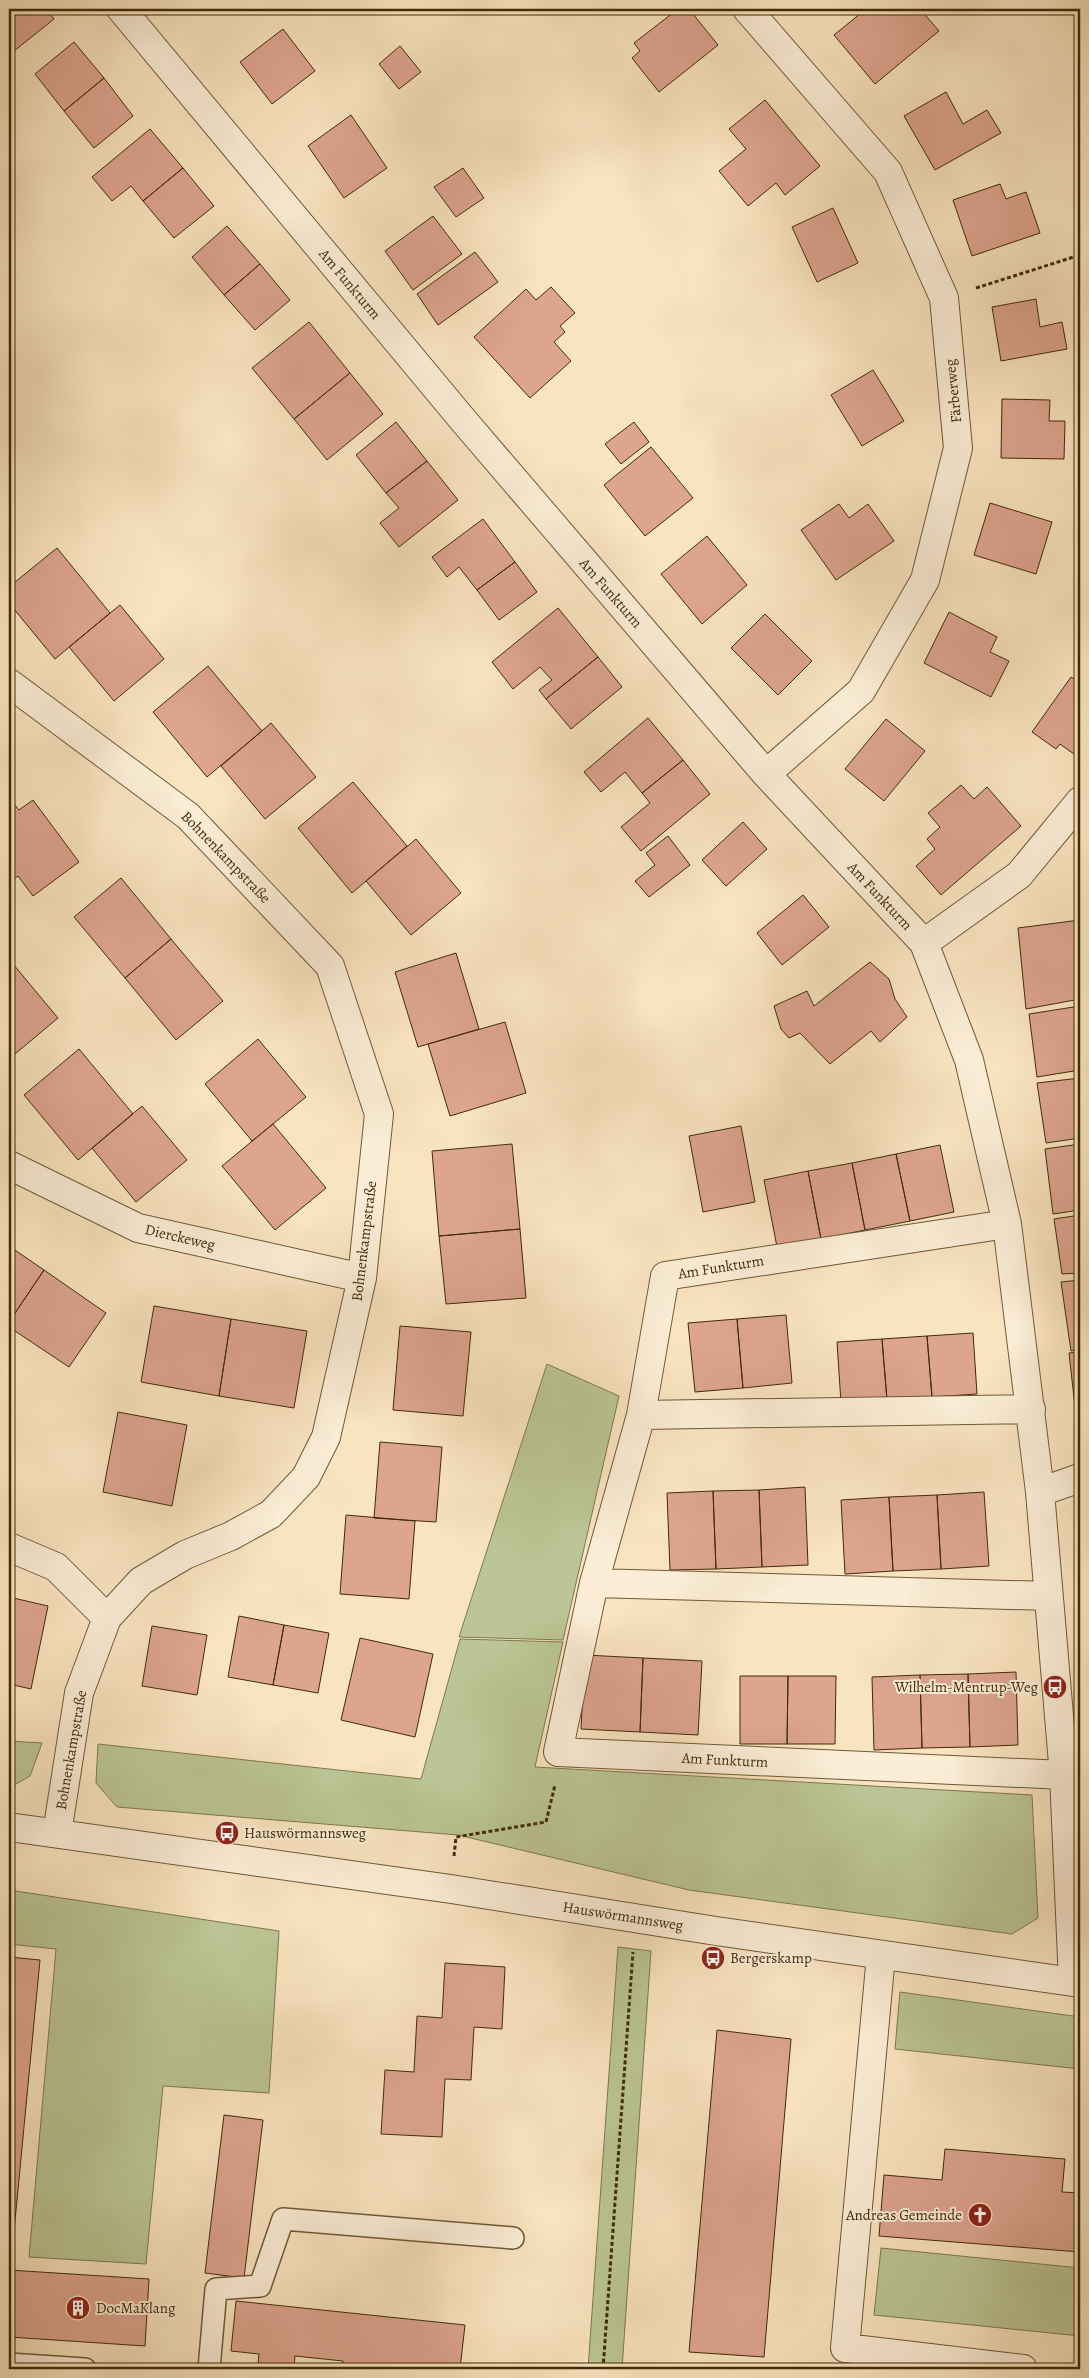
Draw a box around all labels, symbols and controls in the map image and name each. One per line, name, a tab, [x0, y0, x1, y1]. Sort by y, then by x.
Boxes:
street label: Am Funkturm	[314, 244, 386, 324]
street label: Färberweg	[940, 357, 966, 424]
street label: Am Funkturm	[574, 553, 647, 633]
street label: Bohnenkampstraße	[177, 806, 275, 908]
street label: Am Funkturm	[842, 857, 917, 935]
street label: Bohnenkampstraße	[347, 1179, 381, 1302]
street label: Dierckeweg	[143, 1219, 218, 1255]
street label: Am Funkturm	[676, 1250, 766, 1284]
bus stop icon: Wilhelm-Mentrup-Weg	[1042, 1674, 1068, 1700]
place label: Wilhelm-Mentrup-Weg	[894, 1677, 1038, 1697]
street label: Bohnenkampstraße	[51, 1688, 91, 1811]
street label: Am Funkturm	[680, 1748, 769, 1772]
bus stop icon: Hauswörmannsweg	[214, 1820, 240, 1846]
place label: Hauswörmannsweg	[244, 1823, 367, 1843]
street label: Hauswörmannsweg	[561, 1897, 685, 1935]
bus stop icon: Bergerskamp	[700, 1945, 726, 1971]
place label: Bergerskamp	[730, 1948, 812, 1968]
church icon: Andreas Gemeinde	[967, 2202, 993, 2228]
place label: Andreas Gemeinde	[845, 2205, 962, 2225]
building icon: DocMaKlang	[65, 2295, 91, 2321]
place label: DocMaKlang	[96, 2298, 176, 2318]

